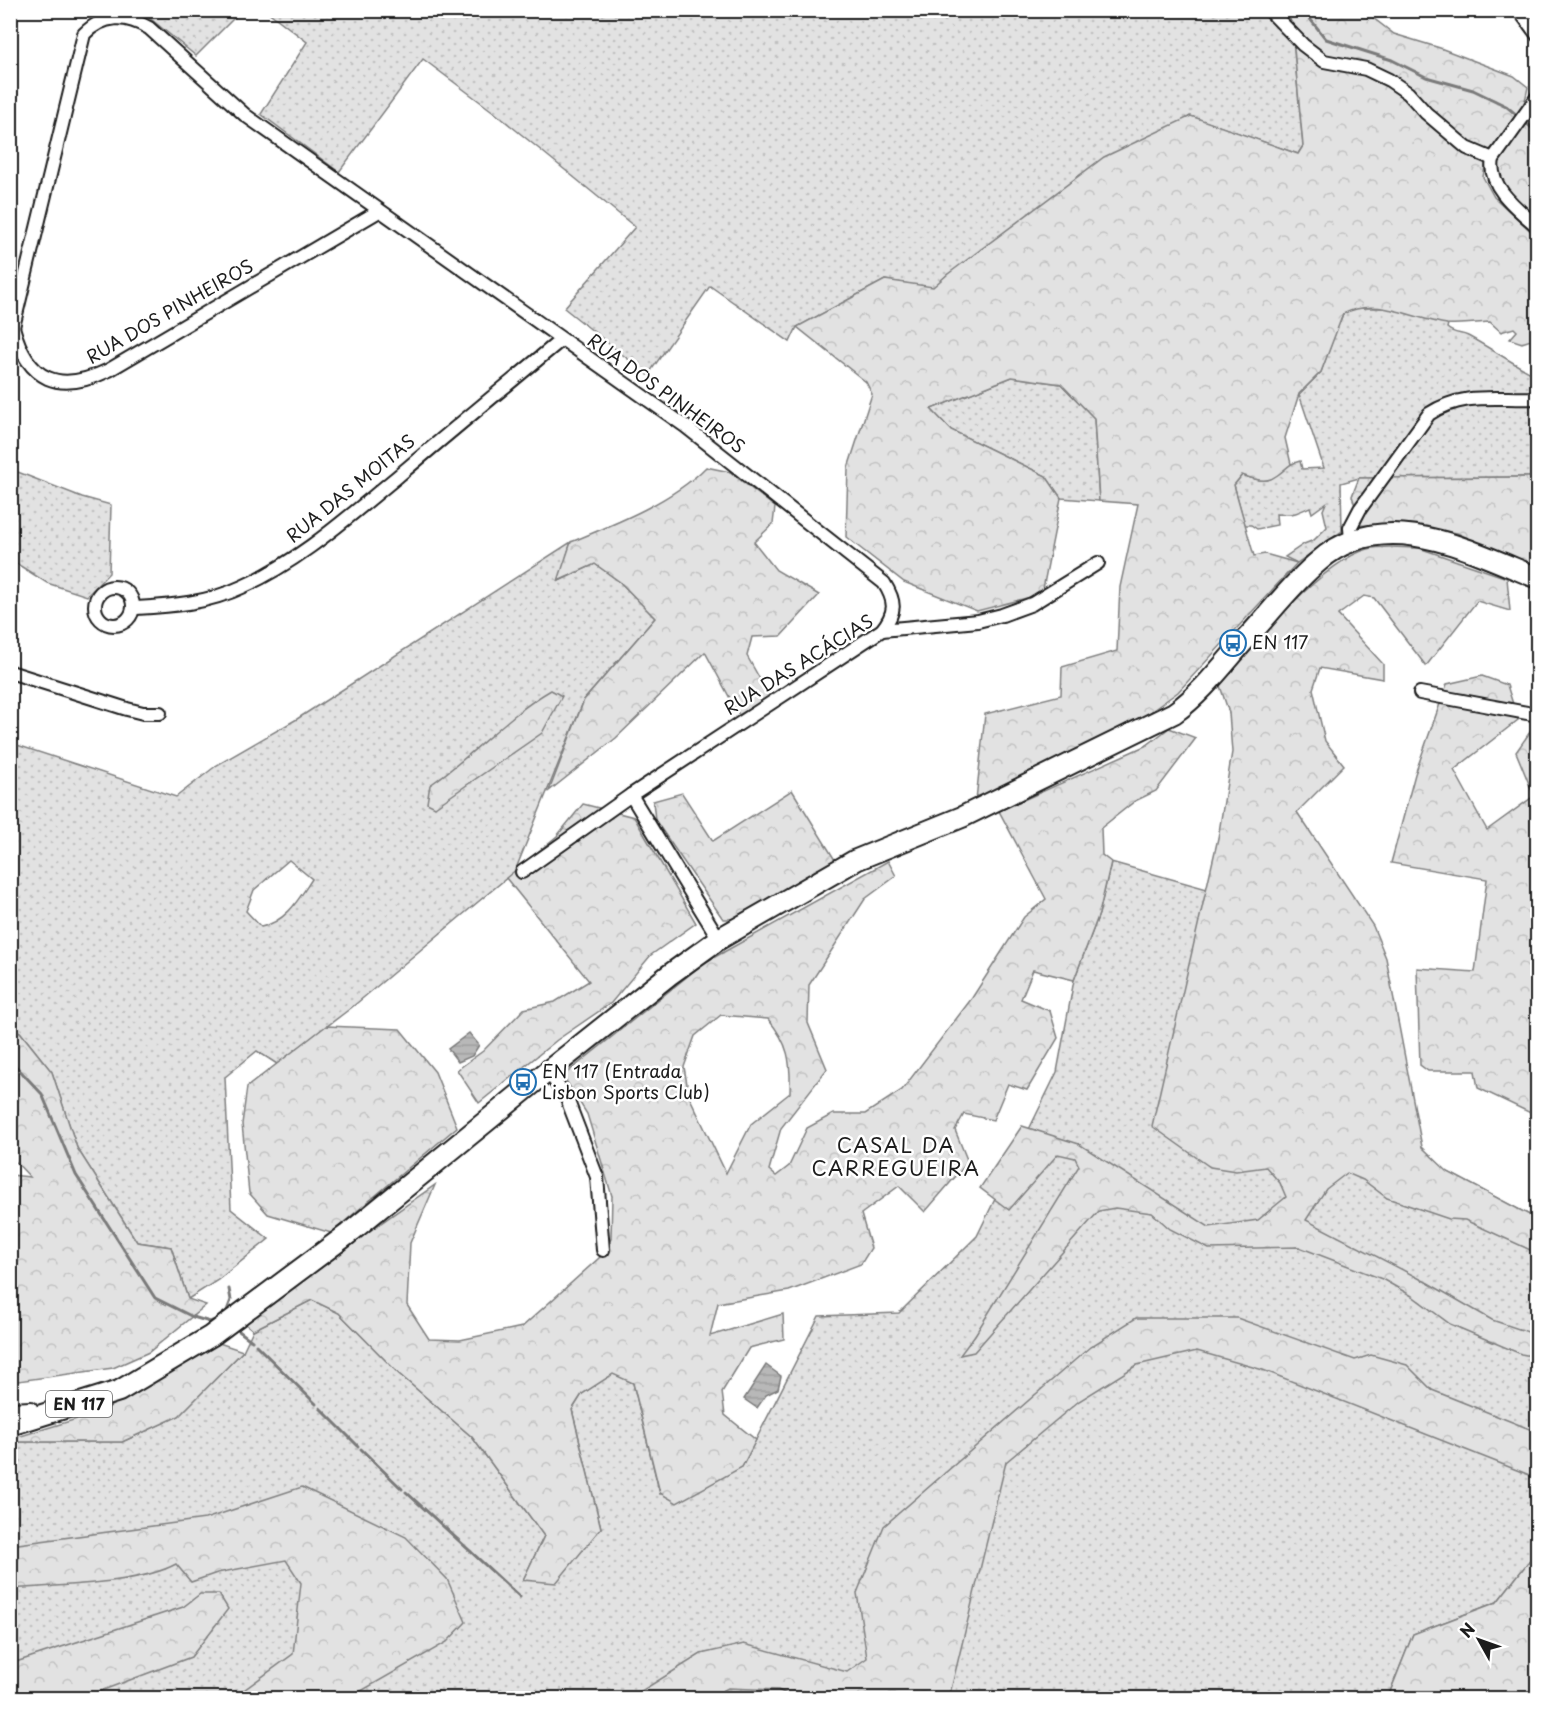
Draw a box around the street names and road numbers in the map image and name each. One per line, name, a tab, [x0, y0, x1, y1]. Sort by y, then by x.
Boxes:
street label: RUA DOS PINHEIROS	[81, 252, 258, 370]
street label: RUA DOS PINHEIROS	[583, 326, 751, 459]
street label: RUA DAS MOITAS	[280, 427, 420, 548]
street label: RUA DAS ACÁCIAS	[718, 607, 878, 721]
road number: EN 117	[46, 1391, 112, 1417]

